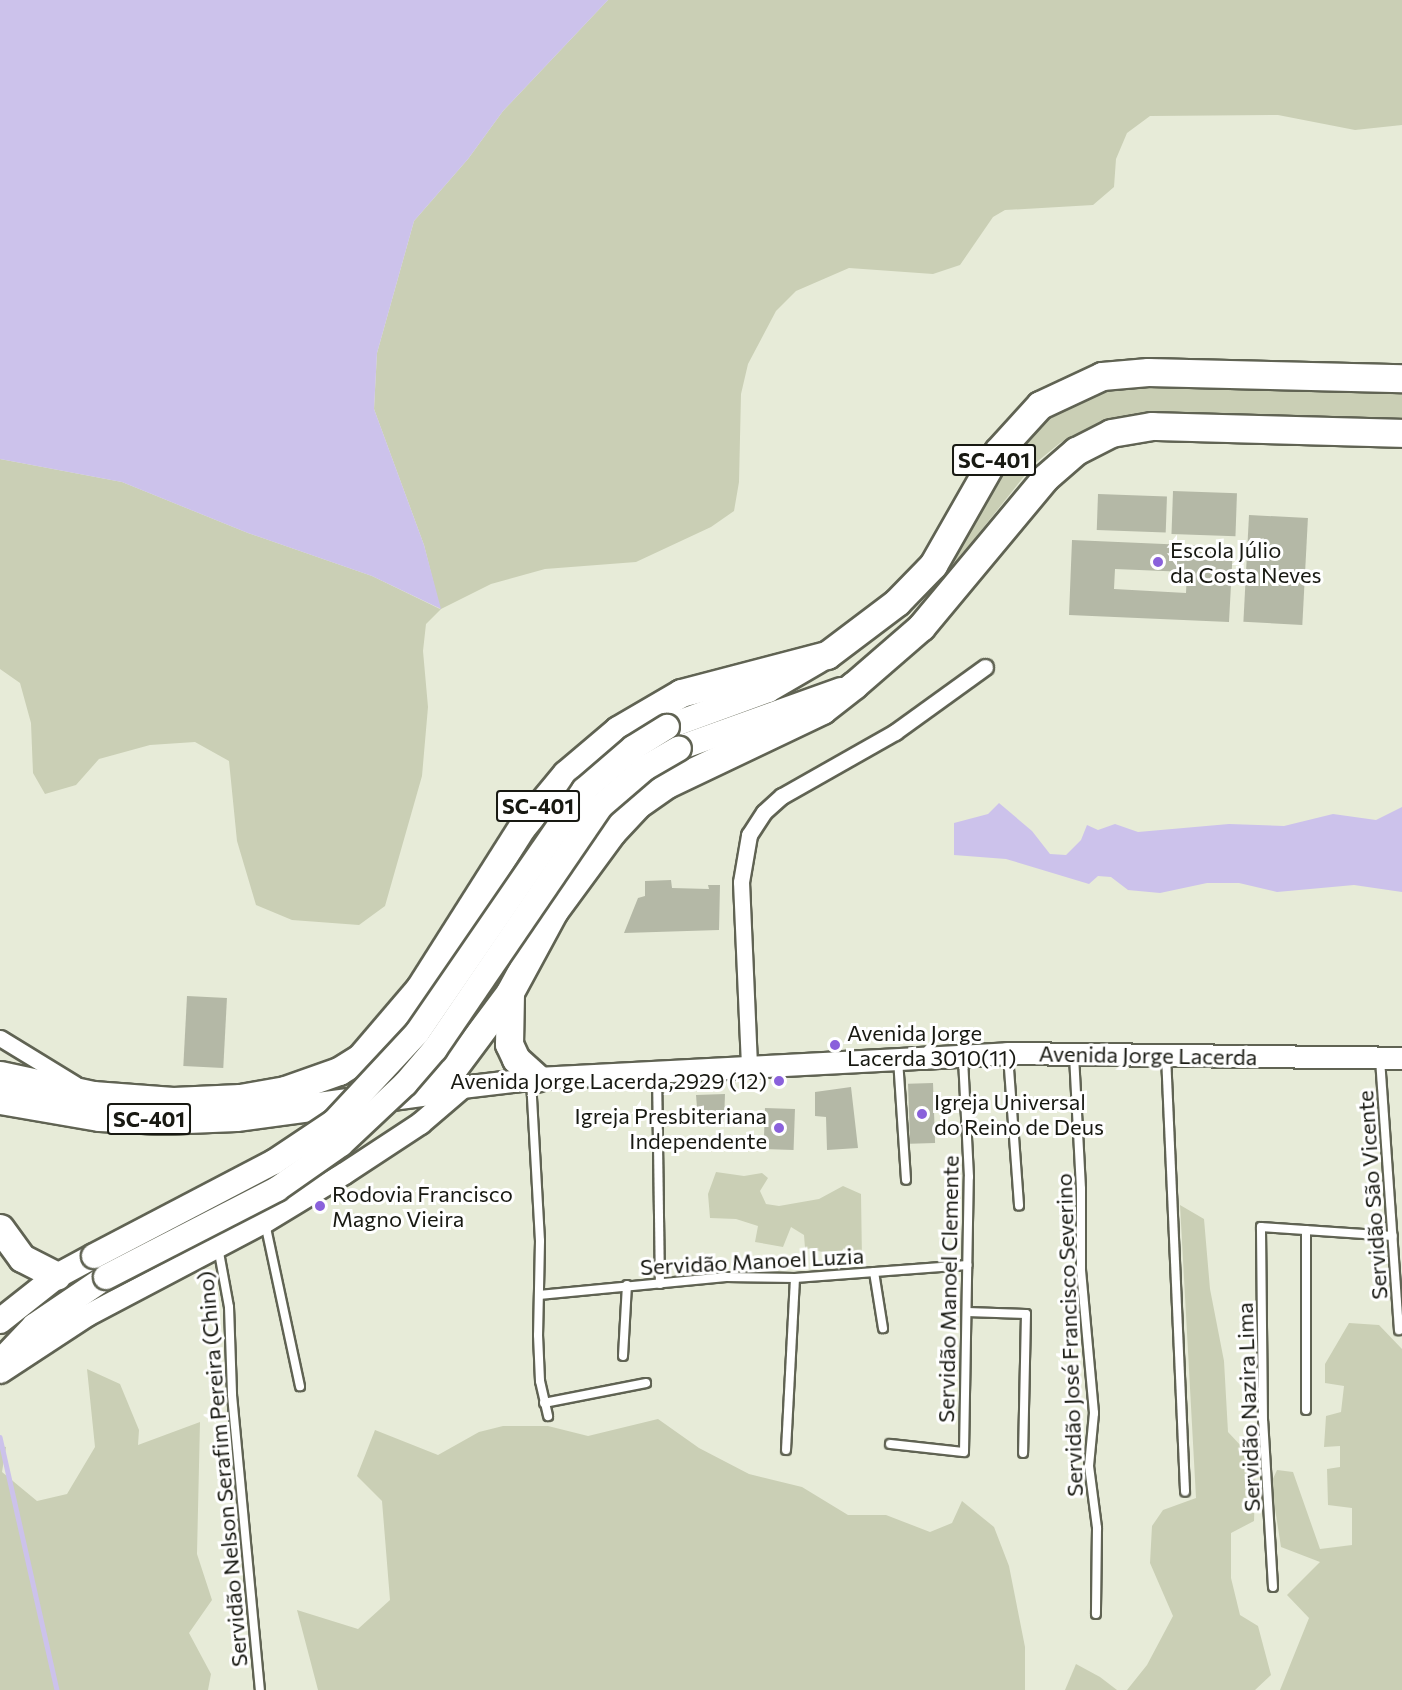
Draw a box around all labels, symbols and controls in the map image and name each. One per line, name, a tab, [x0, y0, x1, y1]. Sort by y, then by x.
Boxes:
road number: SC-401	[952, 442, 1036, 478]
place label: Escola Júlio da Costa Neves	[1170, 536, 1322, 588]
marker: Escola Júlio da Costa Neves	[1151, 555, 1165, 569]
road number: SC-401	[496, 788, 580, 824]
place label: Avenida Jorge Lacerda 3010(11)	[847, 1019, 1016, 1070]
marker: Avenida Jorge Lacerda 3010(11)	[828, 1038, 842, 1052]
street label: Avenida Jorge Lacerda	[1038, 1040, 1258, 1070]
place label: Avenida Jorge Lacerda,2929 (12)	[450, 1068, 767, 1094]
marker: Avenida Jorge Lacerda,2929 (12)	[772, 1074, 786, 1088]
place label: Igreja Universal do Reino de Deus	[934, 1088, 1104, 1140]
street label: Servidão São Vicente	[1352, 1089, 1392, 1301]
road number: SC-401	[107, 1101, 191, 1137]
place label: Igreja Presbiteriana Independente	[575, 1102, 767, 1154]
marker: Igreja Universal do Reino de Deus	[915, 1107, 929, 1121]
marker: Igreja Presbiteriana Independente	[772, 1121, 786, 1135]
street label: Servidão Manoel Clemente	[932, 1155, 964, 1423]
street label: Servidão José Francisco Severino	[1050, 1173, 1088, 1497]
place label: Rodovia Francisco Magno Vieira	[332, 1180, 513, 1232]
marker: Rodovia Francisco Magno Vieira	[313, 1199, 327, 1213]
street label: Servidão Manoel Luzia	[639, 1242, 865, 1280]
street label: Servidão Nelson Serafim Pereira (Chino)	[192, 1270, 252, 1668]
street label: Servidão Nazira Lima	[1231, 1302, 1265, 1512]

